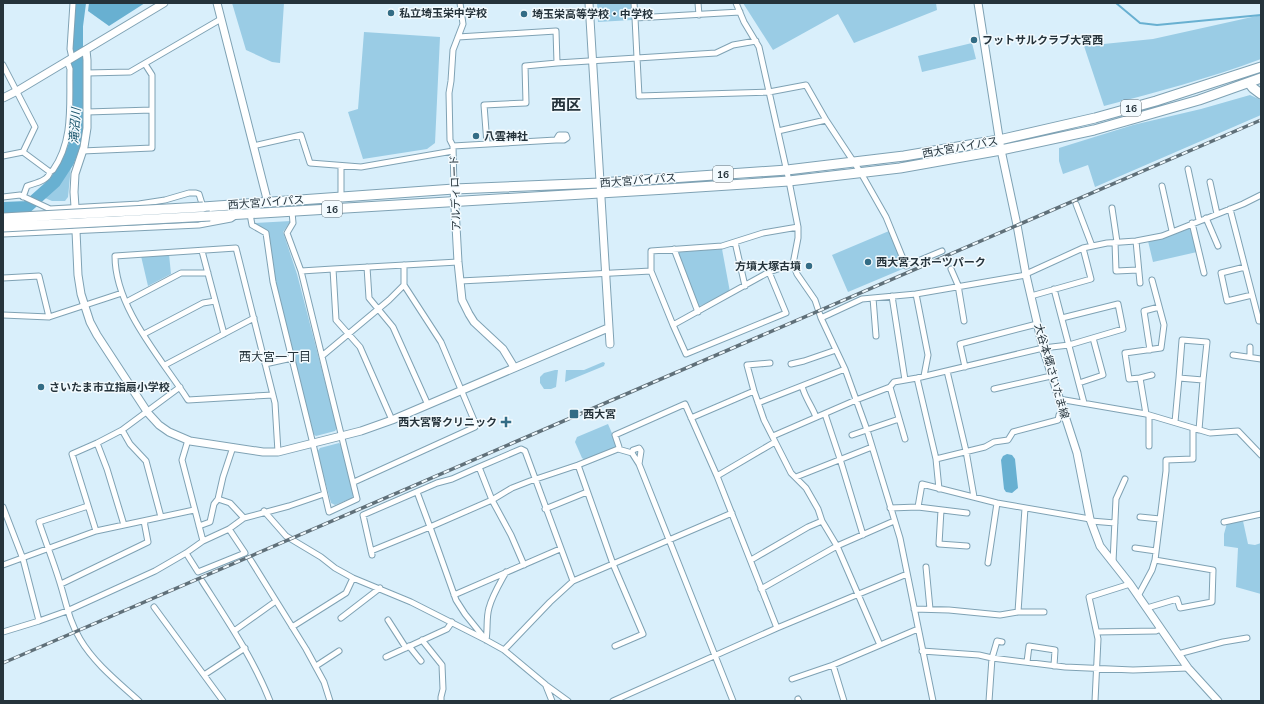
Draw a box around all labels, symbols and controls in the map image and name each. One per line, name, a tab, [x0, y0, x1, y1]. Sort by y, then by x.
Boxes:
place label: 私立埼玉栄中学校	[399, 6, 487, 21]
place label: 埼玉栄高等学校・中学校	[532, 7, 653, 22]
marker: 私立埼玉栄中学校	[386, 8, 396, 18]
marker: 埼玉栄高等学校・中学校	[519, 9, 529, 19]
place label: フットサルクラブ大宮西	[982, 33, 1103, 48]
marker: フットサルクラブ大宮西	[969, 35, 979, 45]
district label: 西区	[551, 95, 581, 115]
road number: 16	[1121, 100, 1141, 116]
water label: 滝沼川	[66, 105, 84, 145]
place label: 八雲神社	[484, 129, 528, 144]
marker: 八雲神社	[471, 131, 481, 141]
street label: 西大宮バイパス	[921, 133, 999, 162]
street label: アルディロード	[447, 155, 464, 231]
road number: 16	[713, 166, 733, 182]
street label: 西大宮バイパス	[599, 170, 677, 191]
street label: 西大宮バイパス	[227, 192, 305, 213]
road number: 16	[322, 201, 342, 217]
place label: 西大宮スポーツパーク	[876, 255, 986, 270]
marker: 西大宮スポーツパーク	[863, 257, 873, 267]
place label: 方墳大塚古墳	[735, 259, 801, 274]
marker: 方墳大塚古墳	[804, 261, 814, 271]
street label: 大谷本郷さいたま線	[1031, 322, 1072, 421]
district label: 西大宮一丁目	[239, 349, 311, 365]
place label: さいたま市立指扇小学校	[49, 380, 170, 395]
marker: さいたま市立指扇小学校	[36, 382, 46, 392]
place label: 西大宮	[583, 407, 616, 422]
marker: 西大宮	[568, 408, 580, 420]
place label: 西大宮腎クリニック	[398, 415, 497, 430]
marker: 西大宮腎クリニック	[500, 416, 512, 428]

